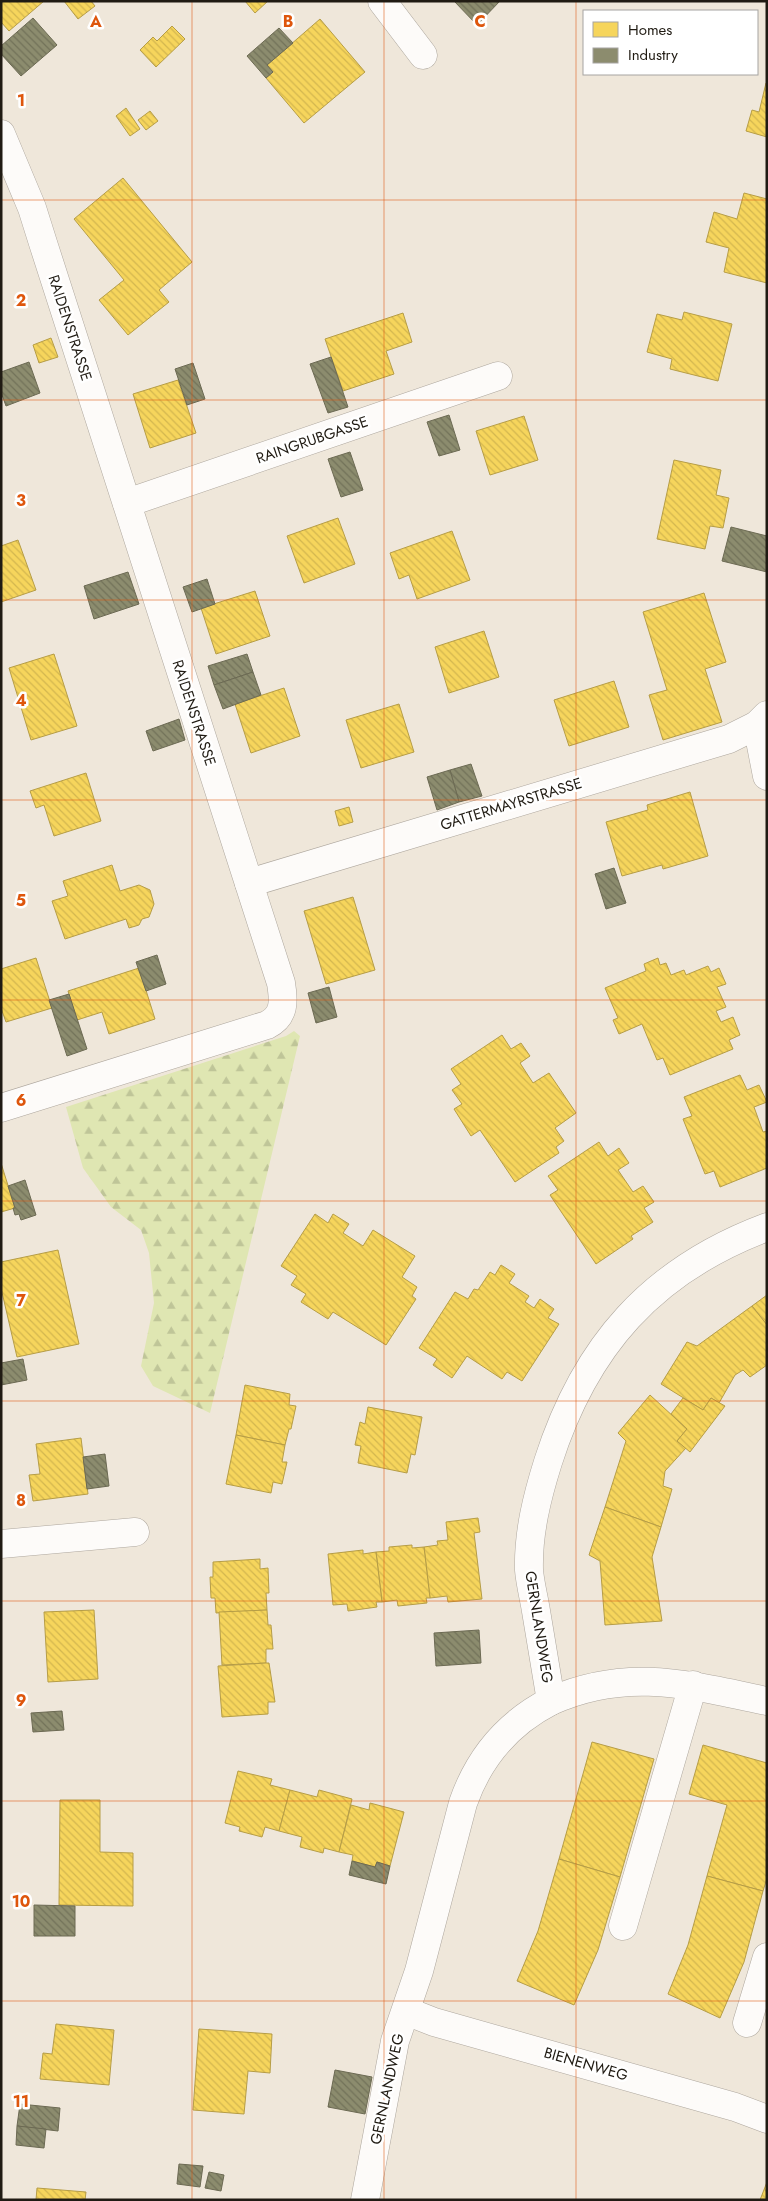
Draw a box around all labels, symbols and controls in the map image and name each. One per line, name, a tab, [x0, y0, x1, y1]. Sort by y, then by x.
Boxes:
text: A	[89, 10, 102, 33]
text: B	[283, 10, 293, 33]
text: C	[474, 10, 486, 33]
legend	[583, 10, 758, 75]
text: Homes	[628, 19, 672, 41]
text: Industry	[628, 44, 678, 66]
text: 1	[17, 89, 25, 112]
street label: RAIDENSTRASSE	[43, 272, 97, 384]
text: 2	[16, 289, 26, 312]
street label: RAINGRUBGASSE	[253, 411, 371, 469]
text: 3	[16, 489, 26, 512]
street label: RAIDENSTRASSE	[167, 657, 221, 769]
text: 4	[15, 689, 27, 712]
street label: GATTERMAYRSTRASSE	[437, 772, 585, 836]
text: 5	[16, 889, 26, 912]
text: 6	[16, 1089, 26, 1112]
text: 7	[16, 1289, 26, 1312]
text: 8	[16, 1489, 26, 1512]
street label: GERNLANDWEG	[519, 1569, 559, 1685]
text: 9	[16, 1689, 26, 1712]
text: 10	[12, 1890, 30, 1913]
street label: GERNLANDWEG	[364, 2031, 410, 2147]
street label: BIENENWEG	[541, 2042, 631, 2086]
text: 11	[13, 2090, 29, 2113]

